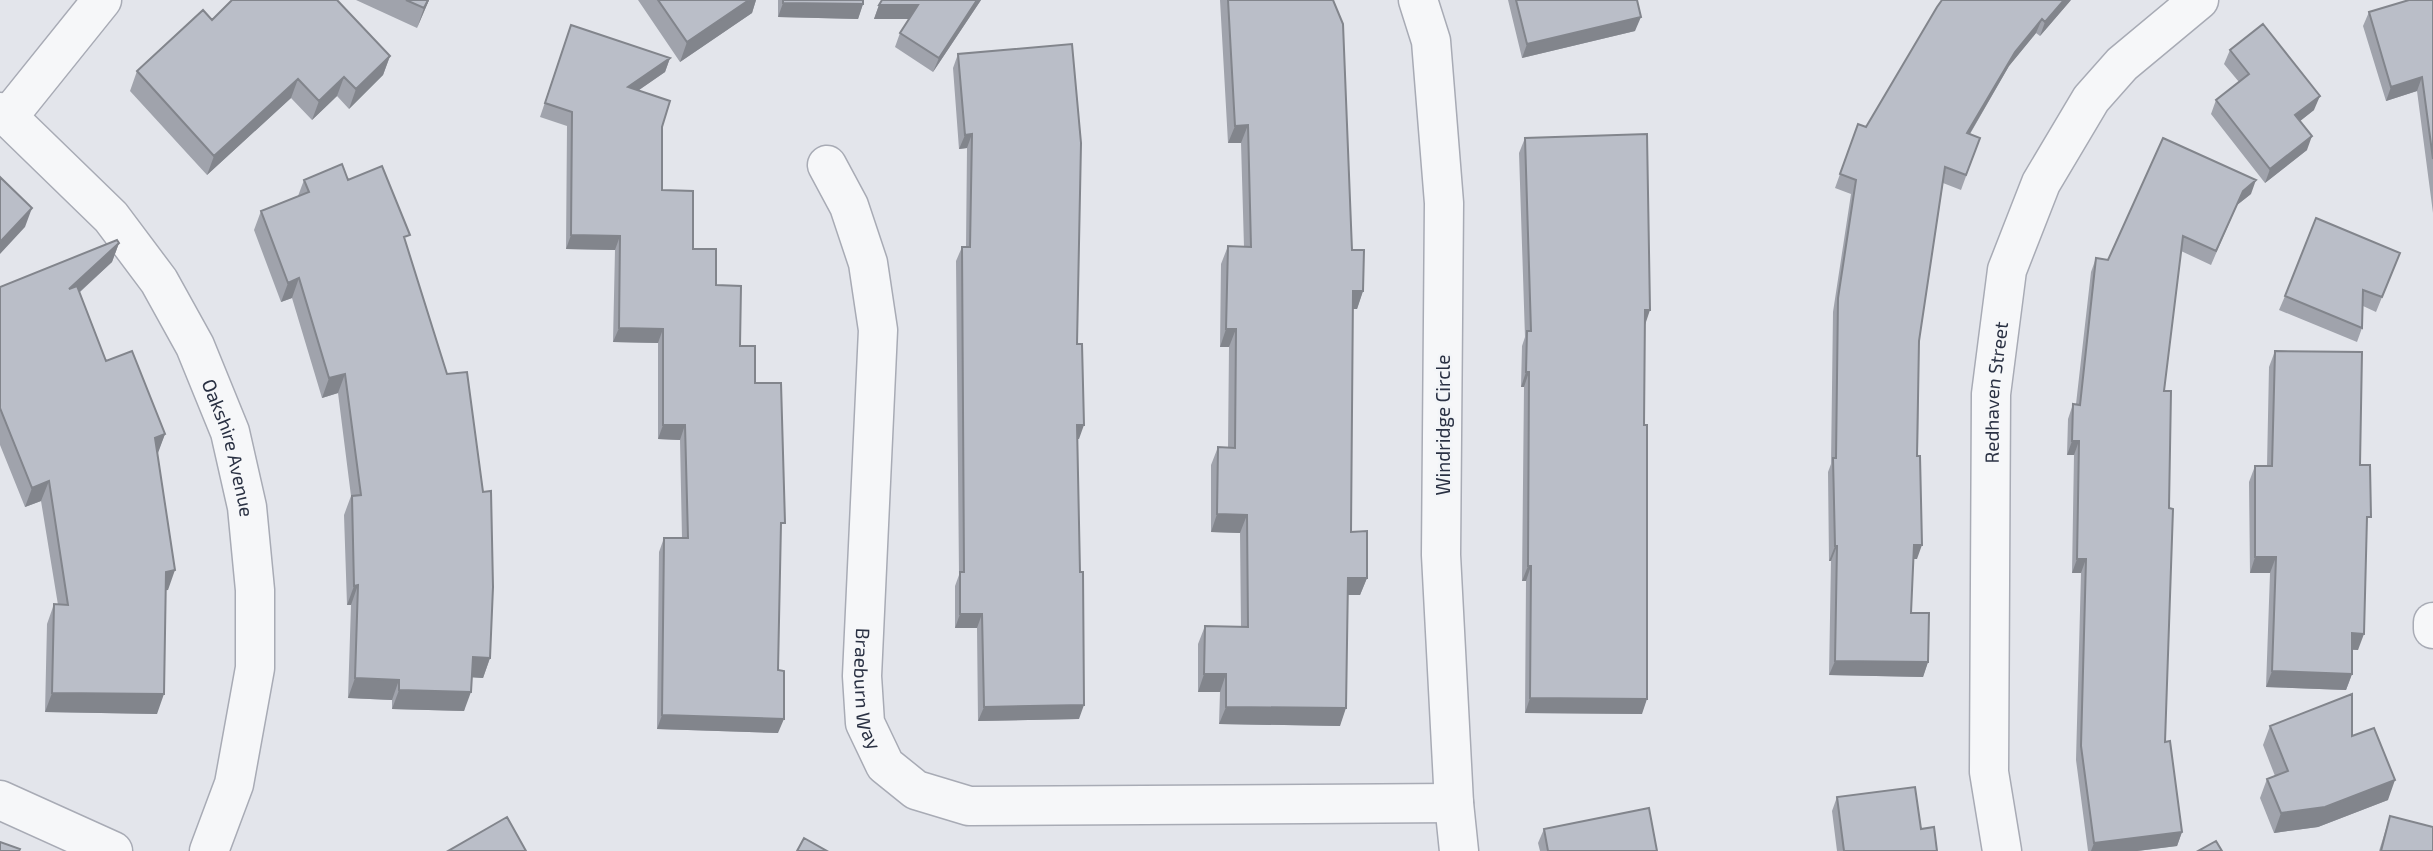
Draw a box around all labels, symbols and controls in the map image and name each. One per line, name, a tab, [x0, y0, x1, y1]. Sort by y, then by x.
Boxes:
street label: Redhaven Street	[1979, 320, 2012, 463]
street label: Windridge Circle	[1431, 355, 1454, 495]
street label: Oakshire Avenue	[198, 375, 259, 518]
street label: Braeburn Way	[850, 627, 887, 753]

